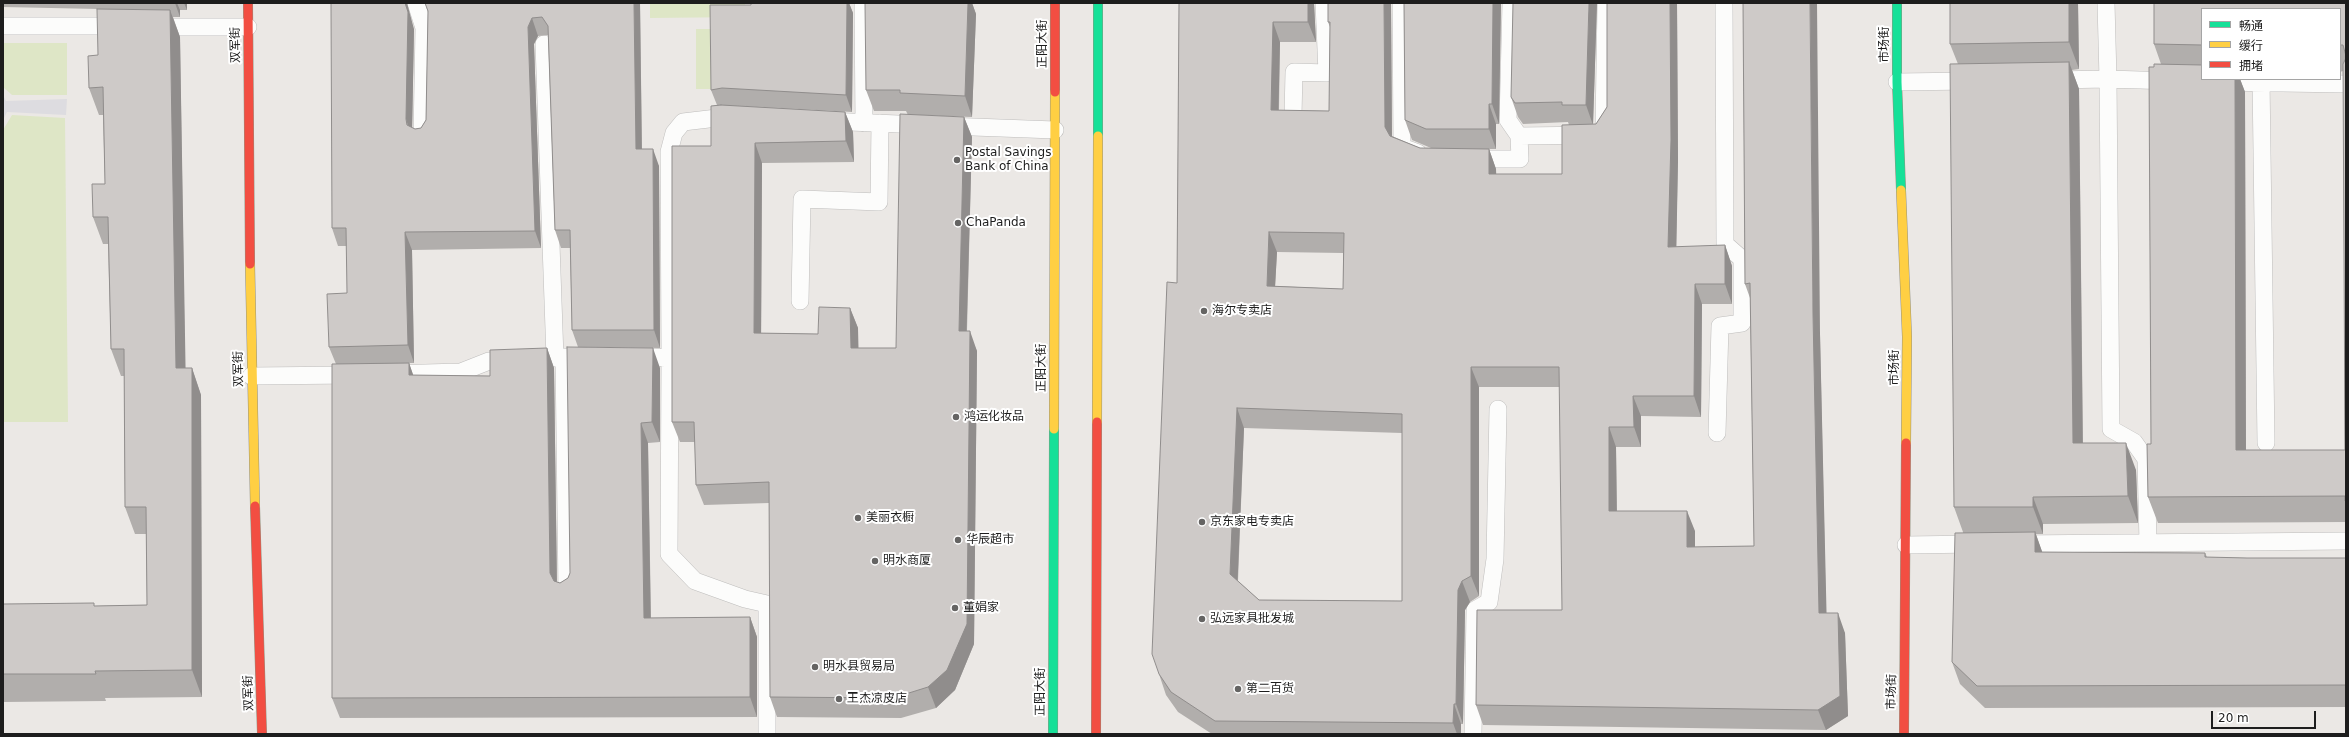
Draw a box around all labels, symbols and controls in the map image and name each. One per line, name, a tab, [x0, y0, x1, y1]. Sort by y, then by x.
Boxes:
legend	[2201, 8, 2341, 80]
text: 畅通	[2239, 19, 2263, 33]
street label: 正阳大街	[1036, 20, 1050, 68]
street label: 双军街	[228, 27, 244, 63]
street label: 市场街	[1878, 27, 1892, 63]
text: 缓行	[2239, 39, 2263, 53]
text: 拥堵	[2239, 59, 2263, 73]
place label: Postal Savings Bank of China	[965, 146, 1051, 174]
marker: Postal Savings Bank of China	[952, 155, 962, 165]
place label: ChaPanda	[966, 216, 1026, 230]
marker: ChaPanda	[953, 218, 963, 228]
place label: 海尔专卖店	[1212, 304, 1272, 318]
marker: 海尔专卖店	[1199, 306, 1209, 316]
street label: 正阳大街	[1035, 344, 1049, 392]
street label: 市场街	[1888, 350, 1902, 386]
street label: 双军街	[231, 351, 247, 387]
place label: 鸿运化妆品	[964, 410, 1024, 424]
marker: 鸿运化妆品	[951, 412, 961, 422]
place label: 美丽衣橱	[866, 511, 914, 525]
marker: 美丽衣橱	[853, 513, 863, 523]
place label: 京东家电专卖店	[1210, 515, 1294, 529]
marker: 京东家电专卖店	[1197, 517, 1207, 527]
place label: 华辰超市	[966, 533, 1014, 547]
marker: 华辰超市	[953, 535, 963, 545]
place label: 明水商厦	[883, 554, 931, 568]
marker: 明水商厦	[870, 556, 880, 566]
place label: 董娟家	[963, 601, 999, 615]
marker: 董娟家	[950, 603, 960, 613]
place label: 弘远家具批发城	[1210, 612, 1294, 626]
marker: 弘远家具批发城	[1197, 614, 1207, 624]
place label: 明水县贸易局	[823, 660, 895, 674]
marker: 明水县贸易局	[810, 662, 820, 672]
street label: 正阳大街	[1034, 668, 1048, 716]
street label: 市场街	[1884, 674, 1900, 710]
street label: 双军街	[241, 675, 257, 711]
place label: 第二百货	[1246, 682, 1294, 696]
marker: 第二百货	[1233, 684, 1243, 694]
place label: 王杰凉皮店	[847, 692, 907, 706]
marker: 王杰凉皮店	[834, 694, 844, 704]
scale bar	[2213, 703, 2318, 729]
text: 20 m	[2218, 711, 2249, 725]

